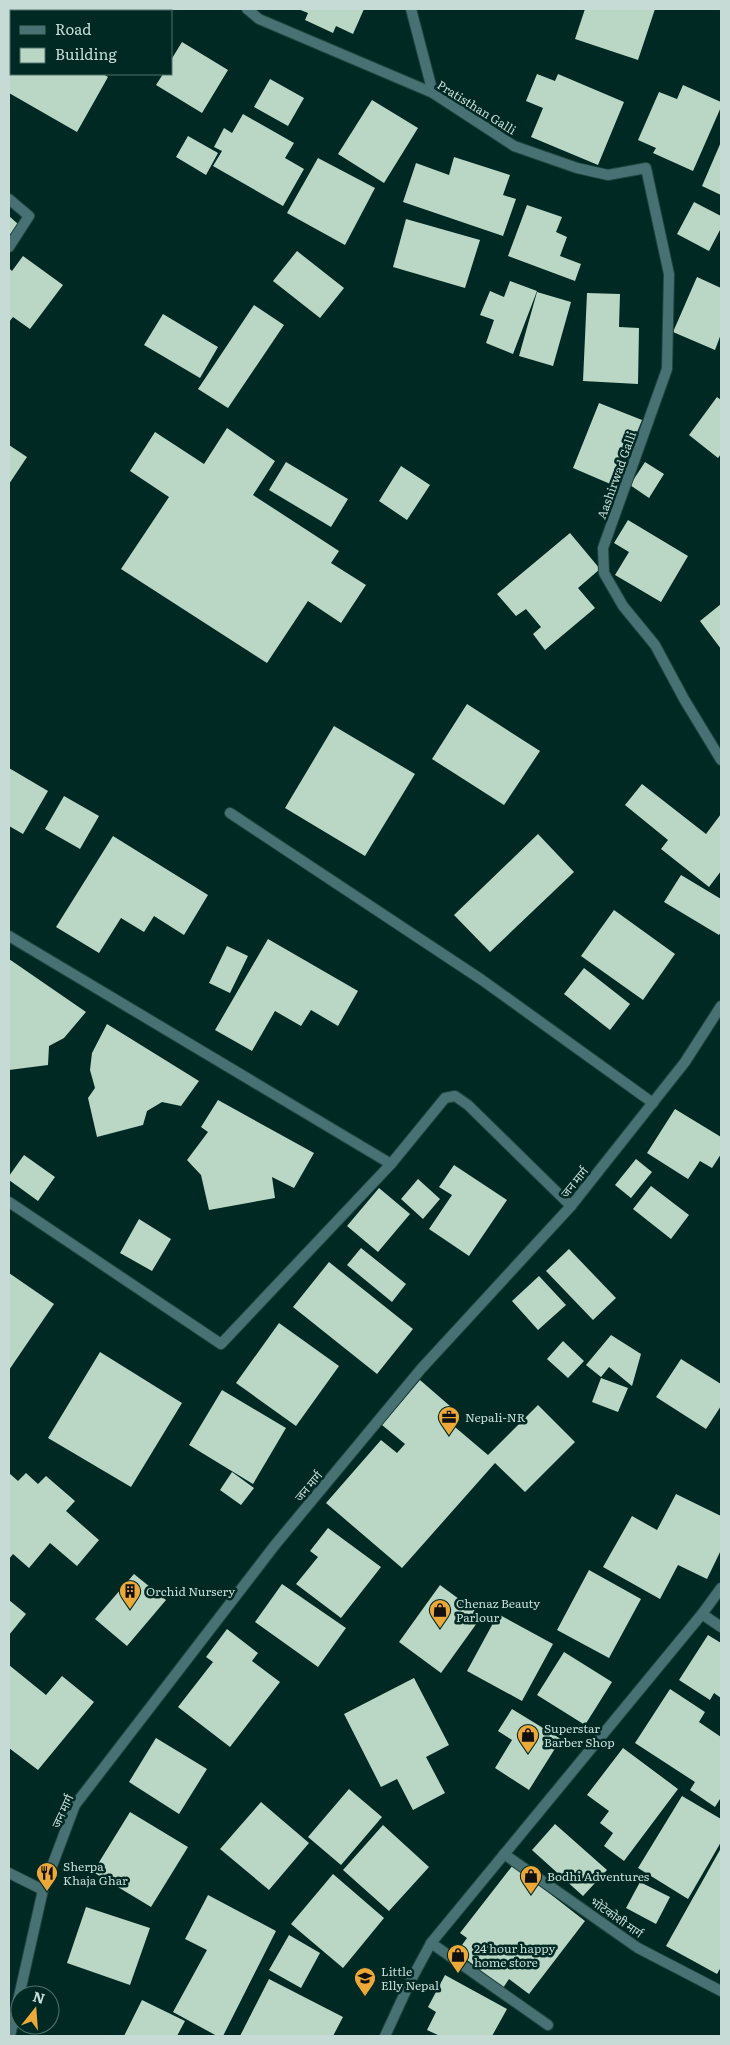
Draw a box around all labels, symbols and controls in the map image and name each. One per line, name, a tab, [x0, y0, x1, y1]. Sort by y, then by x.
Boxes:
legend	[10, 10, 172, 75]
text: Road	[55, 17, 91, 40]
text: Building	[55, 42, 117, 65]
street label: Pratisthan Galli	[434, 75, 520, 139]
street label: Aashirwad Galli	[592, 429, 640, 521]
street label: जन मार्ग	[556, 1162, 593, 1201]
office icon: Nepali-NR	[437, 1405, 461, 1436]
place label: Nepali-NR	[465, 1408, 526, 1426]
street label: जन मार्ग	[290, 1466, 327, 1505]
building icon: Orchid Nursery	[118, 1579, 142, 1610]
place label: Orchid Nursery	[146, 1582, 235, 1600]
place label: Chenaz Beauty Parlour	[456, 1594, 540, 1626]
shop icon: Chenaz Beauty Parlour	[428, 1598, 452, 1629]
place label: Superstar Barber Shop	[544, 1719, 615, 1751]
shop icon: Superstar Barber Shop	[516, 1723, 540, 1754]
street label: जन मार्ग	[46, 1790, 78, 1831]
place label: Sherpa Khaja Ghar	[63, 1857, 128, 1889]
restaurant icon: Sherpa Khaja Ghar	[35, 1861, 59, 1892]
shop icon: Bodhi Adventures	[519, 1864, 543, 1895]
place label: Bodhi Adventures	[547, 1867, 650, 1885]
street label: भोटेकोशी मार्ग	[587, 1892, 648, 1942]
place label: 24 hour happy home store	[474, 1939, 555, 1971]
shop icon: 24 hour happy home store	[446, 1943, 470, 1974]
place label: Little Elly Nepal	[381, 1962, 439, 1994]
school or university icon: Little Elly Nepal	[353, 1966, 377, 1997]
north arrow	[10, 1985, 60, 2035]
text: N	[31, 1985, 48, 2008]

